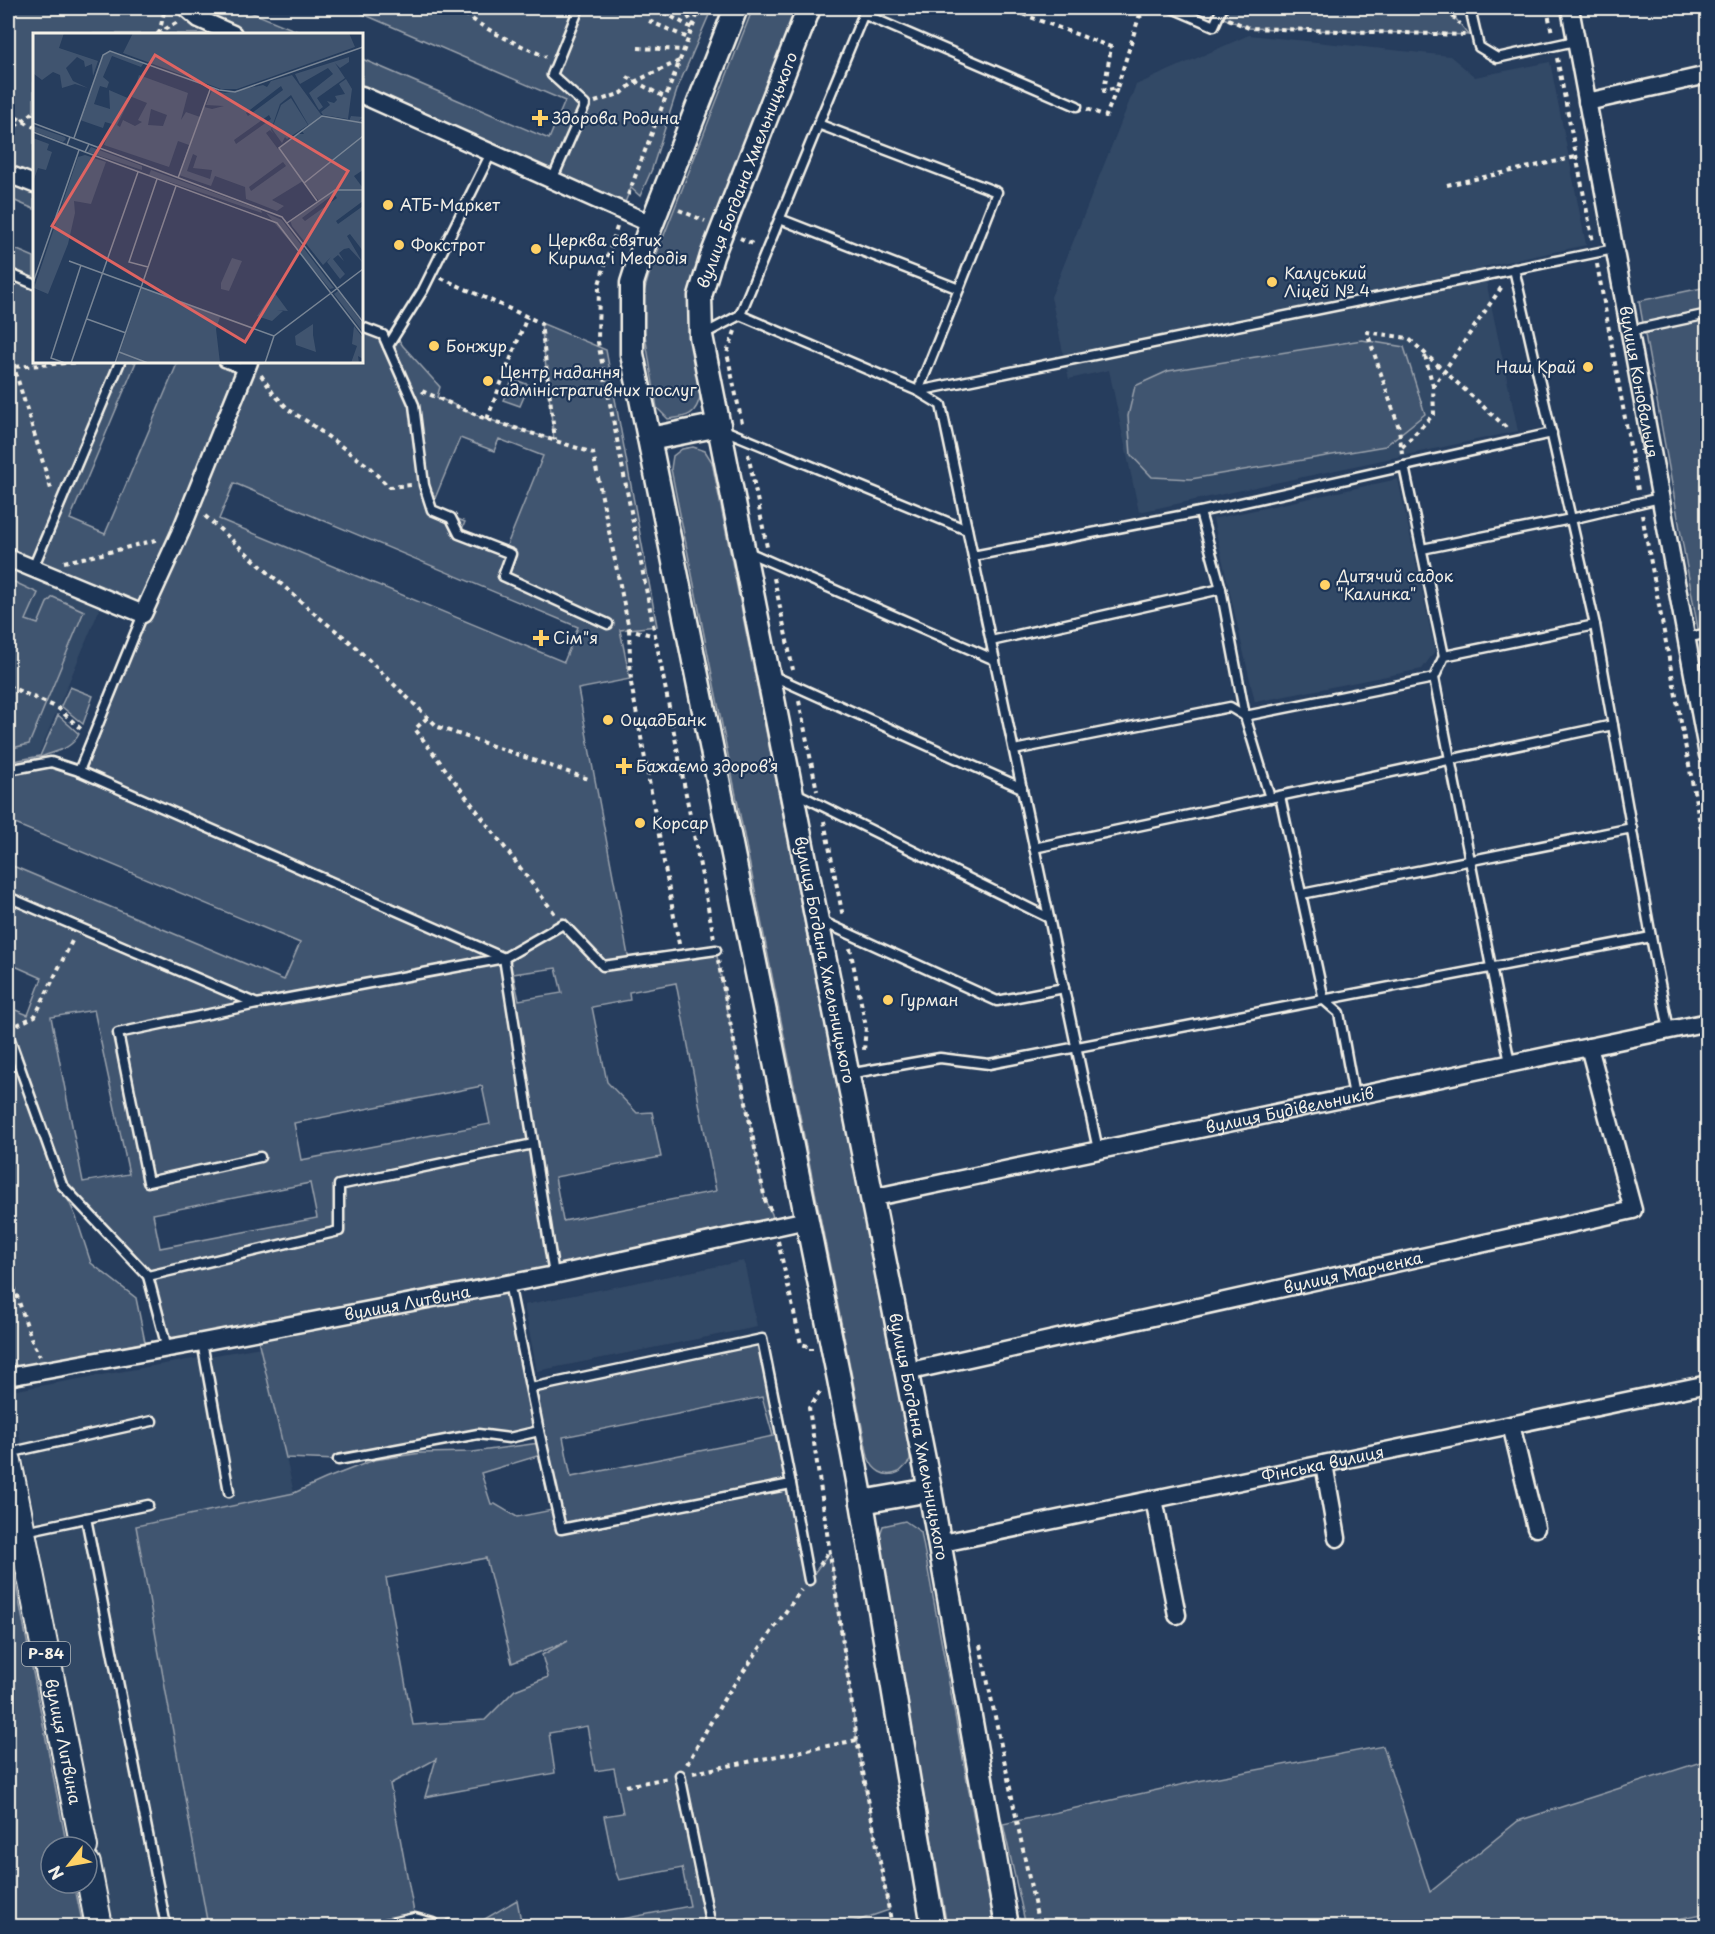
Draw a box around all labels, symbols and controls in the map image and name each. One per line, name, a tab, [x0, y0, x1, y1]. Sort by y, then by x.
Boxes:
inset map	[33, 33, 363, 363]
street label: вулиця Богдана Хмельницького	[690, 48, 802, 291]
place label: Здорова Родина	[551, 105, 679, 129]
marker: Здорова Родина	[533, 111, 547, 125]
place label: АТБ-Маркет	[400, 192, 500, 216]
marker: АТБ-Маркет	[381, 198, 395, 212]
place label: Церква святих Кирила і Мефодія	[548, 227, 688, 269]
place label: Фокстрот	[411, 232, 485, 256]
marker: Фокстрот	[392, 238, 406, 252]
marker: Церква святих Кирила і Мефодія	[529, 242, 543, 256]
place label: Калуський Ліцей № 4	[1284, 260, 1370, 302]
marker: Калуський Ліцей № 4	[1265, 275, 1279, 289]
street label: вулиця Коновальця	[1614, 304, 1666, 459]
place label: Бонжур	[446, 333, 507, 357]
marker: Бонжур	[427, 339, 441, 353]
place label: Наш Край	[1496, 354, 1576, 378]
place label: Центр надання адміністративних послуг	[500, 359, 697, 401]
marker: Наш Край	[1581, 360, 1595, 374]
marker: Центр надання адміністративних послуг	[481, 374, 495, 388]
place label: Дитячий садок "Калинка"	[1336, 563, 1454, 605]
marker: Дитячий садок "Калинка"	[1318, 578, 1332, 592]
place label: Сім"я	[553, 625, 598, 649]
marker: Сім"я	[534, 631, 548, 645]
place label: ОщадБанк	[620, 707, 707, 731]
marker: ОщадБанк	[601, 713, 615, 727]
place label: Бажаємо здоровʼя	[636, 753, 778, 777]
marker: Бажаємо здоровʼя	[617, 759, 631, 773]
place label: Корсар	[652, 810, 709, 834]
marker: Корсар	[633, 816, 647, 830]
street label: вулиця Богдана Хмельницького	[789, 834, 862, 1085]
place label: Гурман	[900, 987, 958, 1011]
marker: Гурман	[881, 993, 895, 1007]
street label: вулиця Будівельників	[1203, 1080, 1376, 1138]
street label: вулиця Марченка	[1281, 1244, 1425, 1299]
street label: вулиця Литвина	[342, 1278, 472, 1326]
street label: вулиця Богдана Хмельницького	[884, 1310, 955, 1562]
street label: Фінська вулиця	[1259, 1439, 1386, 1487]
road number: Р-84	[22, 1642, 70, 1666]
street label: вулиця Литвина	[40, 1676, 88, 1806]
north arrow	[39, 1835, 99, 1895]
text: N	[42, 1862, 69, 1885]

